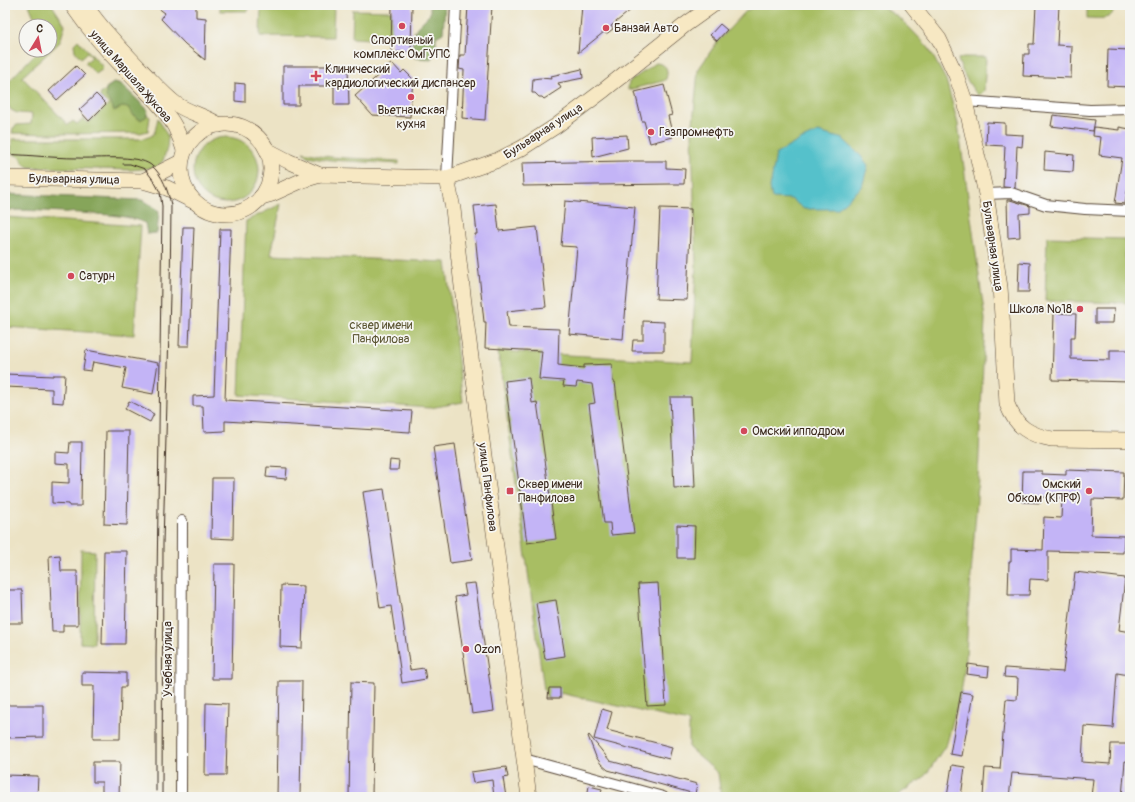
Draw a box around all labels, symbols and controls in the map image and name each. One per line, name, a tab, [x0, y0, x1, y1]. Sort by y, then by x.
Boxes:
north arrow	[18, 18, 58, 58]
marker: Спортивный комплекс ОмГУПС	[397, 21, 407, 31]
place label: Банзай Авто	[614, 21, 679, 36]
text: С	[35, 22, 44, 36]
marker: Банзай Авто	[601, 23, 611, 33]
street label: улица Маршала Жукова	[86, 26, 175, 126]
place label: Спортивный комплекс ОмГУПС	[354, 33, 450, 62]
place label: Клинический кардиологический диспансер	[325, 62, 476, 91]
marker: Клинический кардиологический диспансер	[310, 70, 322, 82]
marker: Вьетнамская кухня	[406, 92, 416, 102]
street label: Бульварная улица	[501, 100, 586, 162]
place label: Вьетнамская кухня	[377, 103, 445, 132]
place label: Газпромнефть	[659, 125, 734, 140]
marker: Газпромнефть	[646, 127, 656, 137]
street label: Бульварная улица	[28, 171, 120, 188]
street label: Бульварная улица	[979, 200, 1006, 293]
place label: Сатурн	[79, 269, 115, 284]
marker: Сатурн	[66, 271, 76, 281]
place label: Школа №18	[1010, 302, 1072, 317]
marker: Школа №18	[1075, 304, 1085, 314]
park label: сквер имени Панфилова	[350, 318, 413, 347]
place label: Омский ипподром	[752, 424, 845, 439]
marker: Омский ипподром	[739, 426, 749, 436]
street label: улица Панфилова	[474, 441, 500, 533]
place label: Сквер имени Панфилова	[518, 477, 583, 506]
place label: Омский Обком (КПРФ)	[1007, 477, 1081, 506]
marker: Сквер имени Панфилова	[505, 486, 515, 496]
marker: Омский Обком (КПРФ)	[1084, 486, 1094, 496]
street label: Учебная улица	[161, 621, 176, 697]
place label: Ozon	[474, 642, 501, 657]
marker: Ozon	[461, 644, 471, 654]

